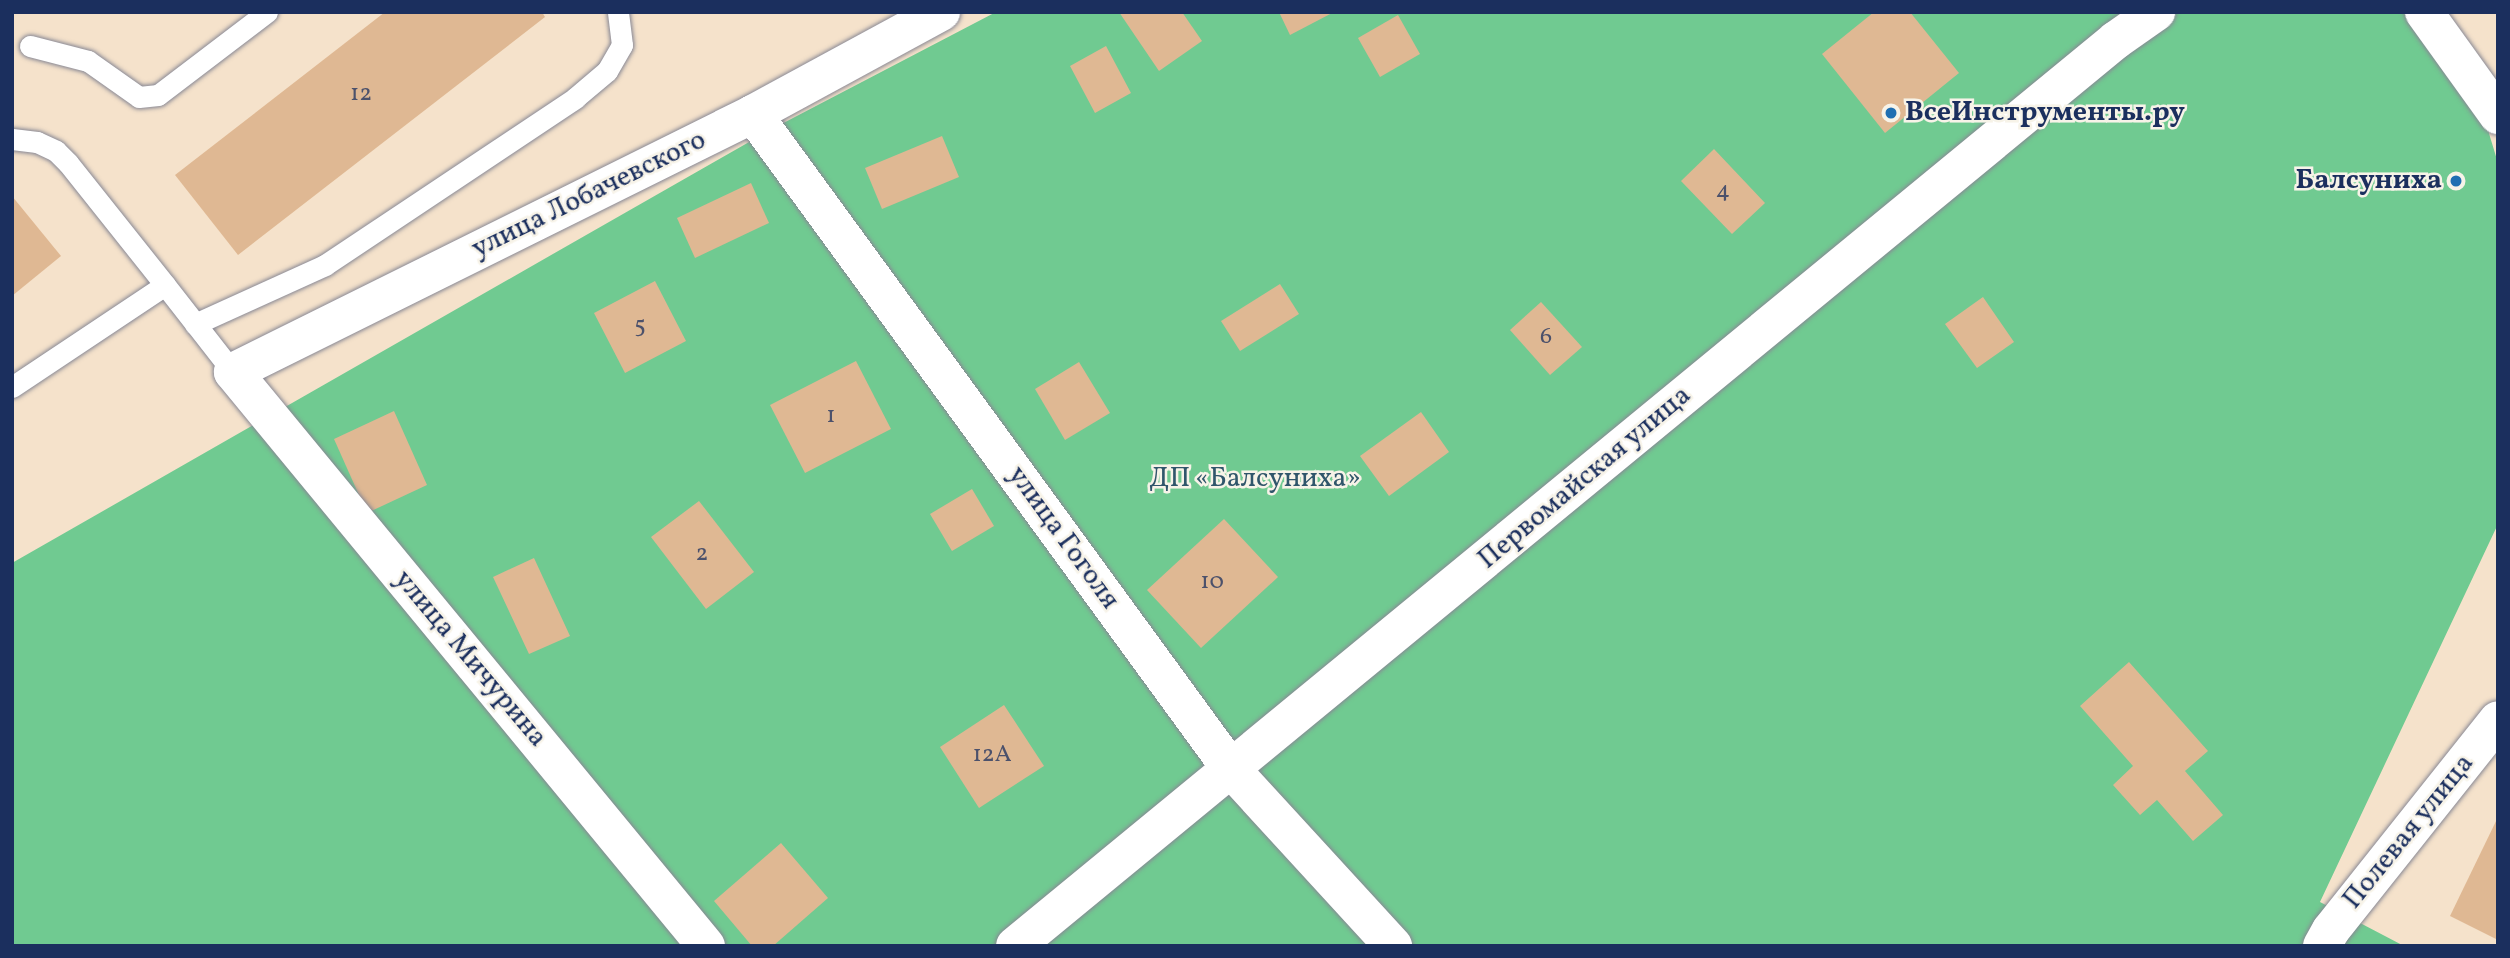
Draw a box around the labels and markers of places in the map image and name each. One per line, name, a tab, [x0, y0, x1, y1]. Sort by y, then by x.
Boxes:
place label: ВсеИнструменты.ру	[1905, 96, 2185, 130]
marker: ВсеИнструменты.ру	[1883, 105, 1899, 121]
place label: Балсуниха	[2296, 164, 2442, 198]
marker: Балсуниха	[2448, 173, 2464, 189]

